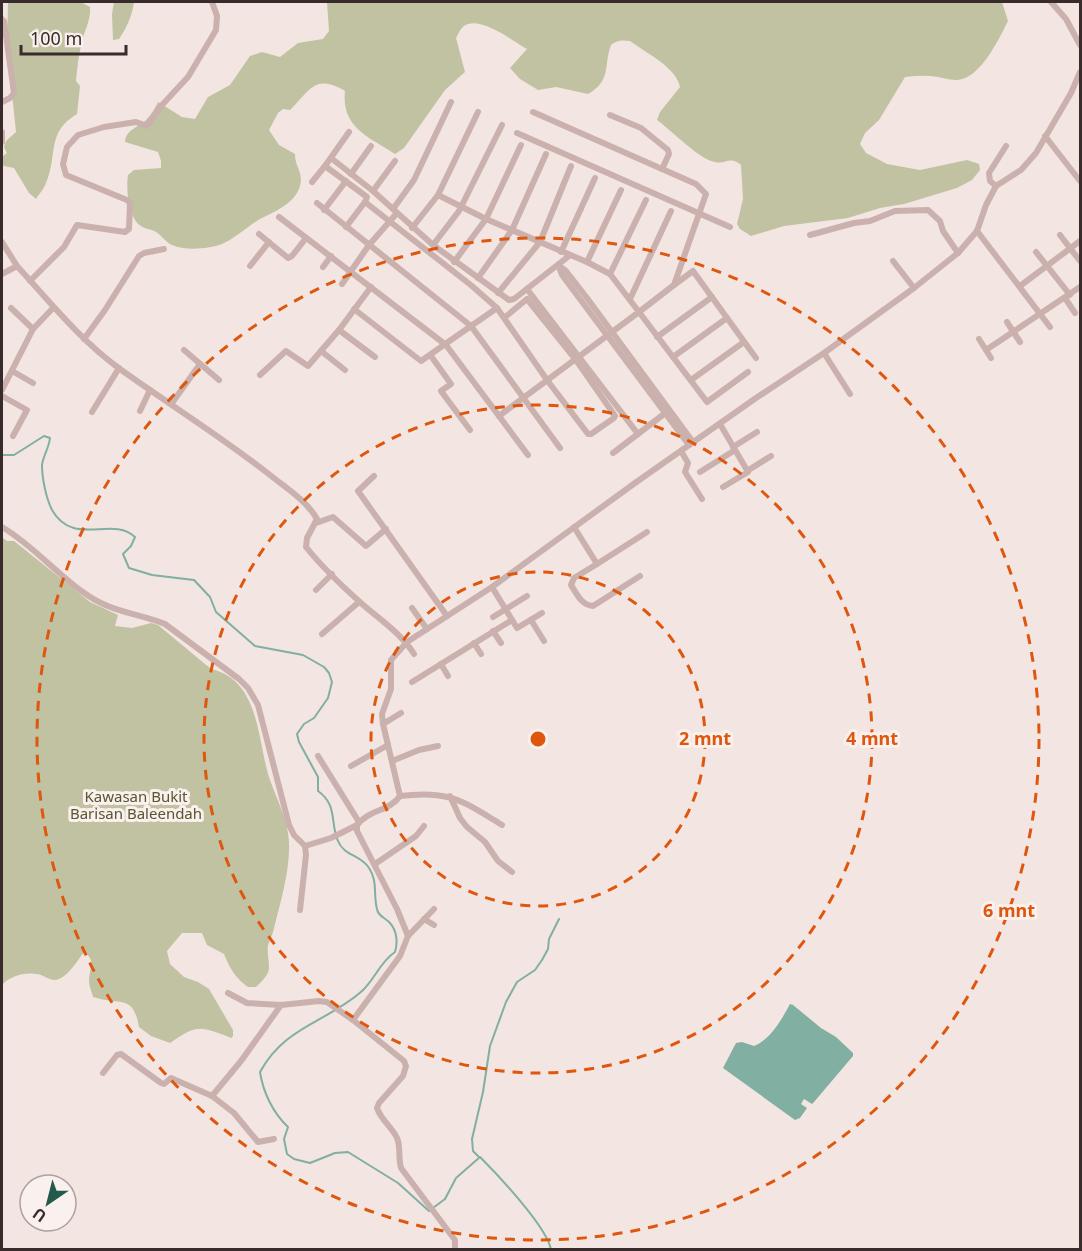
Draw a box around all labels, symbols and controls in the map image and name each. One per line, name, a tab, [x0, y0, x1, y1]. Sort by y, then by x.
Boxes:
scale bar	[21, 18, 126, 56]
text: 100 m	[30, 26, 82, 50]
text: 2 mnt	[679, 726, 731, 750]
text: 4 mnt	[846, 726, 898, 750]
centre of rings	[528, 729, 548, 749]
park label: Kawasan Bukit Barisan Baleendah	[70, 786, 202, 823]
text: 6 mnt	[983, 898, 1035, 922]
north arrow	[18, 1173, 78, 1233]
text: U	[28, 1203, 51, 1228]

